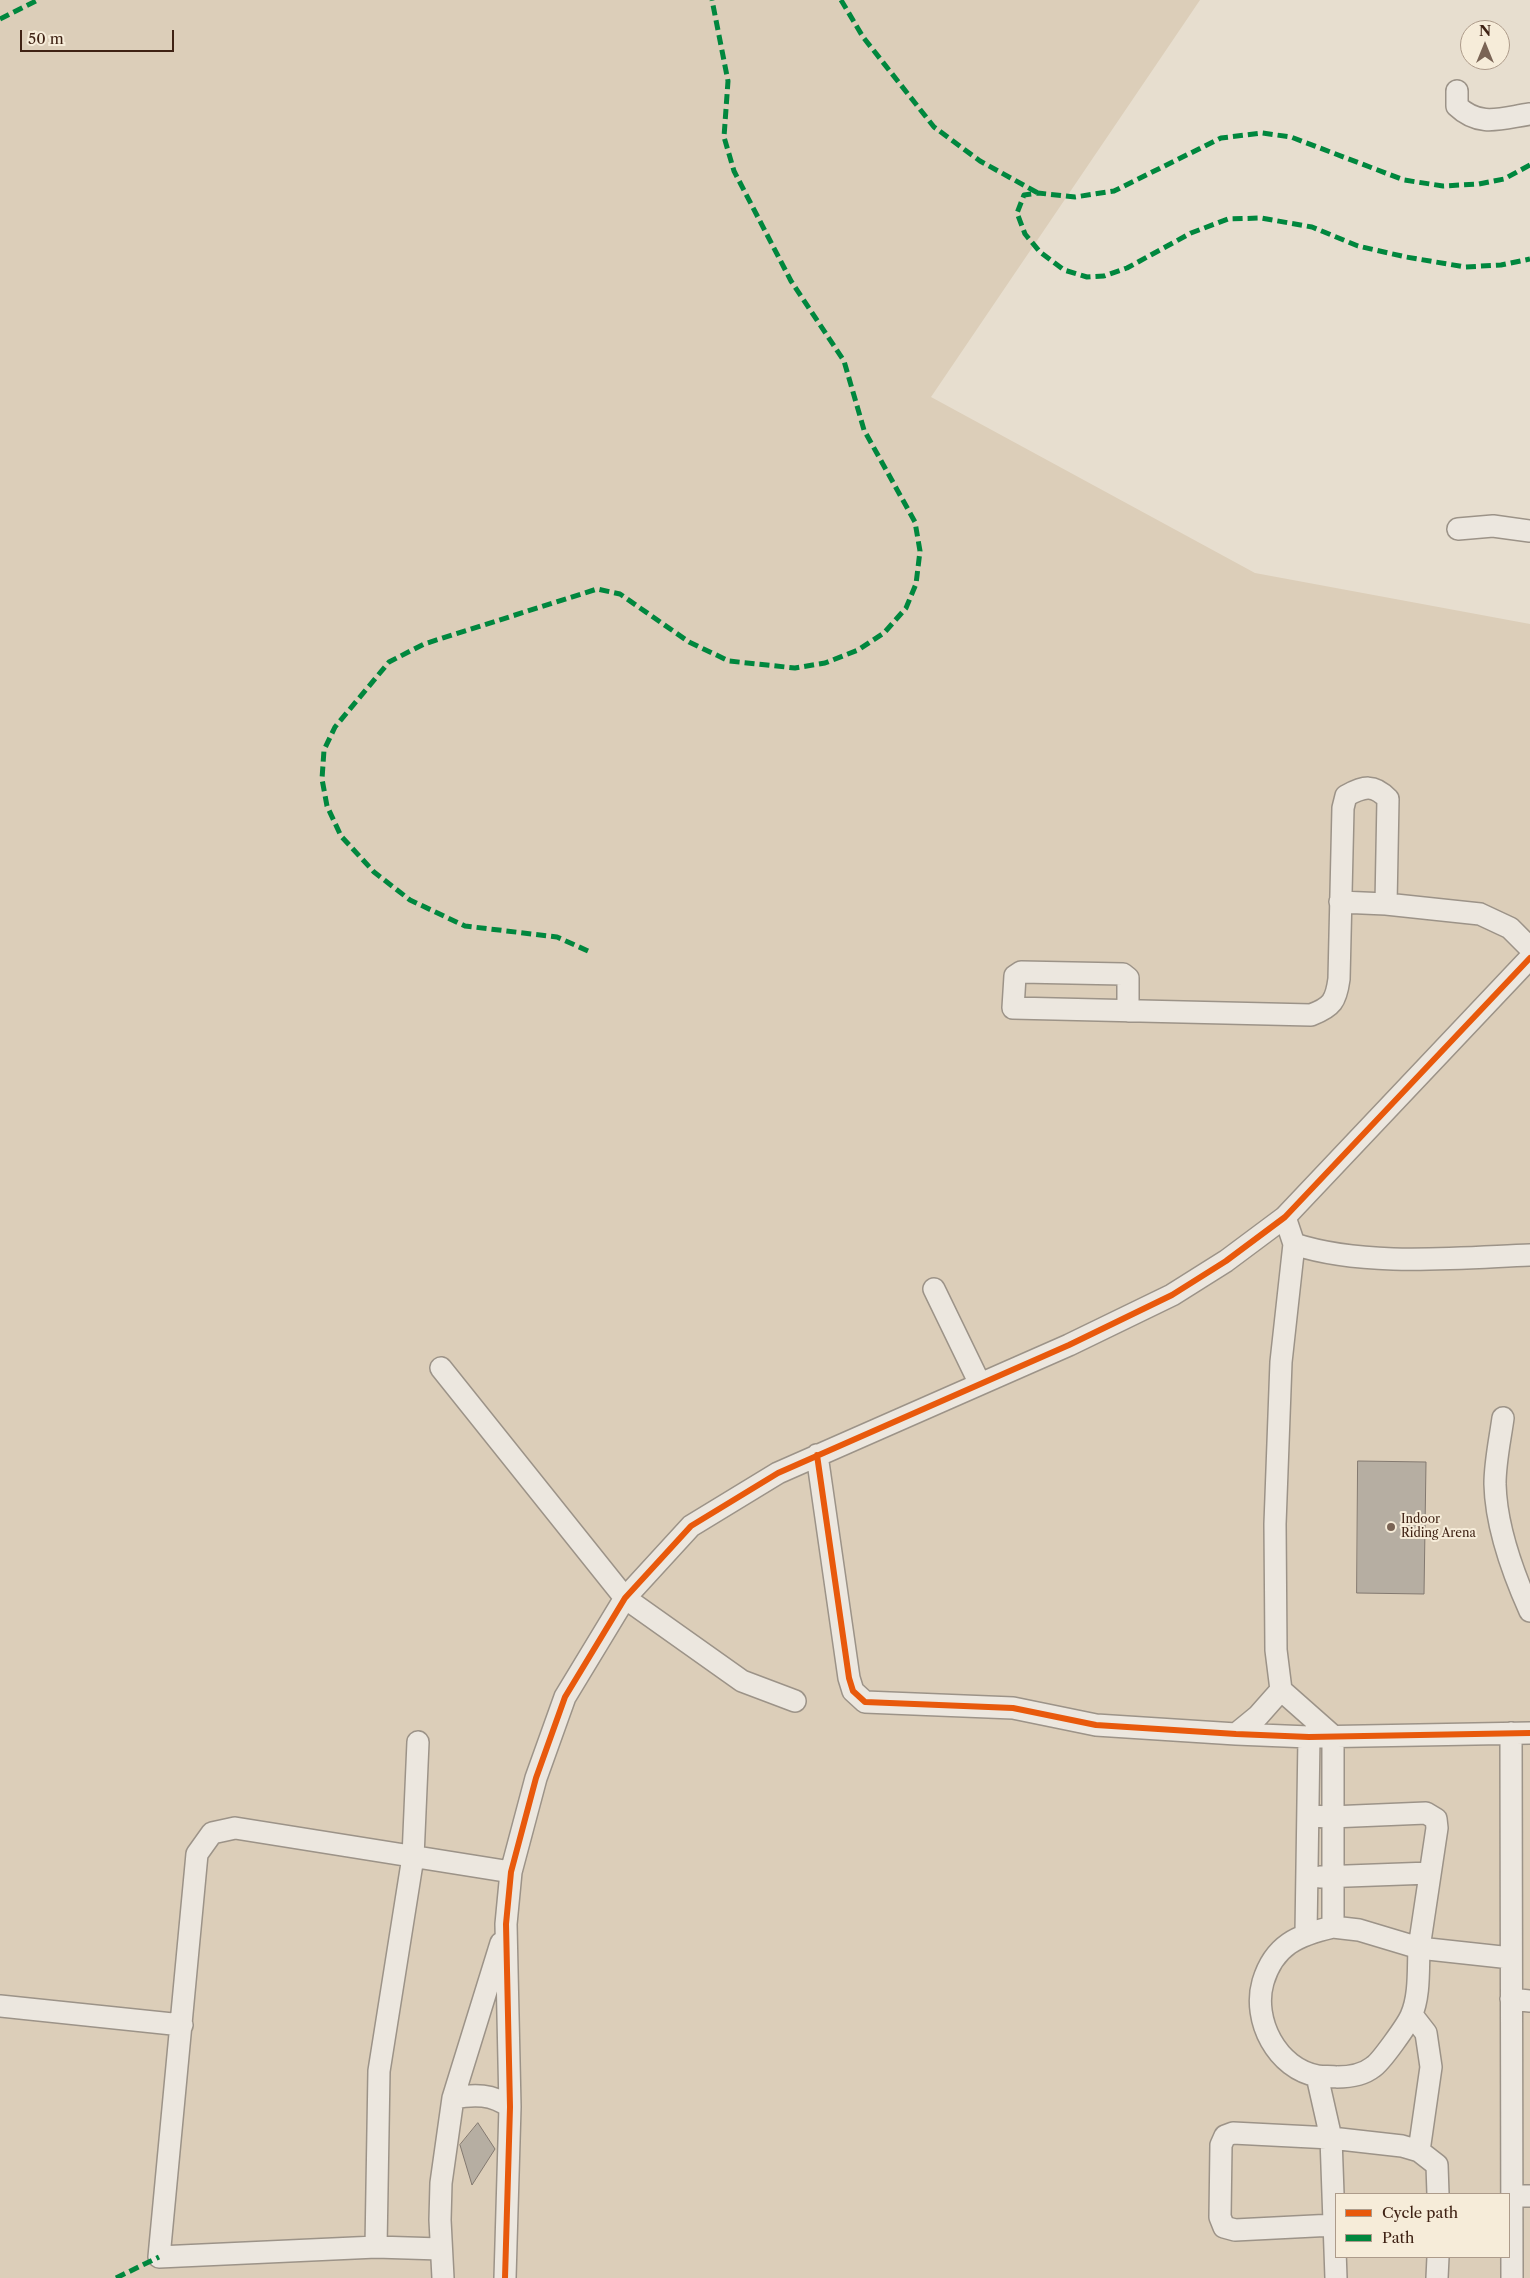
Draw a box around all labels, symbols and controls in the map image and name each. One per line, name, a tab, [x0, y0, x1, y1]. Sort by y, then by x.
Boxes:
scale bar	[22, 20, 176, 52]
north arrow	[1460, 20, 1510, 70]
text: N	[1479, 22, 1491, 40]
text: 50 m	[28, 29, 64, 48]
place label: Indoor Riding Arena	[1401, 1513, 1476, 1541]
marker: Indoor Riding Arena	[1385, 1521, 1397, 1533]
legend	[1335, 2193, 1510, 2258]
text: Cycle path	[1382, 2203, 1458, 2222]
text: Path	[1382, 2228, 1414, 2247]

